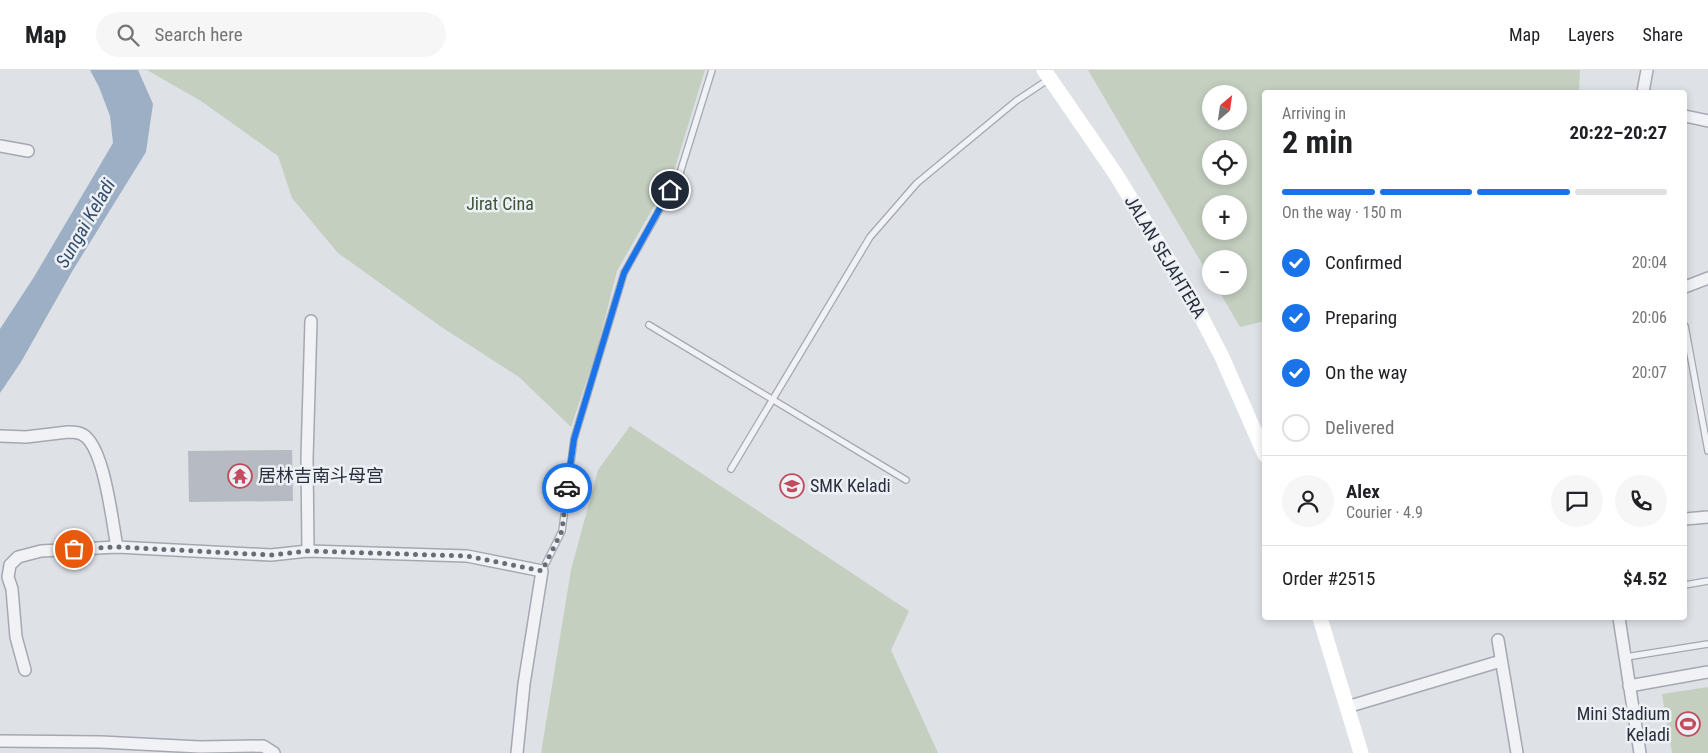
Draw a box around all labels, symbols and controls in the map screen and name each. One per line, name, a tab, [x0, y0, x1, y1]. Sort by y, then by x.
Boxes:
search box	[96, 12, 446, 57]
text: Map	[25, 21, 66, 49]
icon: search	[114, 21, 142, 49]
text: Search here	[154, 23, 243, 46]
text: Map	[1509, 24, 1540, 45]
text: Layers	[1568, 24, 1615, 45]
text: Share	[1643, 24, 1683, 45]
north arrow	[1202, 85, 1248, 130]
map controls	[1202, 85, 1247, 295]
text: Arriving in	[1282, 104, 1346, 123]
text: 20:22–20:27	[1569, 121, 1667, 144]
text: 2 min	[1282, 123, 1353, 161]
button: locate	[1202, 140, 1247, 185]
pin	[649, 169, 691, 211]
water label: Sungai Keladi	[51, 174, 120, 272]
icon: home	[656, 176, 684, 204]
street label: JALAN SEJAHTERA	[1120, 192, 1211, 323]
park label: Jirat Cina	[466, 193, 534, 214]
button: +	[1202, 195, 1247, 240]
text: On the way · 150 m	[1282, 203, 1402, 222]
icon: check	[1282, 249, 1310, 277]
button: −	[1202, 250, 1247, 295]
text: Confirmed	[1325, 251, 1402, 274]
text: 20:04	[1632, 253, 1667, 272]
icon: check	[1282, 304, 1310, 332]
text: Preparing	[1325, 306, 1397, 329]
text: 20:06	[1632, 308, 1667, 327]
icon: check	[1282, 359, 1310, 387]
text: On the way	[1325, 361, 1407, 384]
text: 20:07	[1632, 363, 1667, 382]
text: Delivered	[1325, 416, 1394, 439]
temple icon: 居林吉南斗母宫	[227, 463, 253, 489]
courier	[542, 463, 592, 513]
place label: 居林吉南斗母宫	[258, 465, 384, 486]
school or university icon: SMK Keladi	[779, 473, 805, 499]
icon: car	[553, 474, 581, 502]
place label: SMK Keladi	[810, 475, 891, 496]
button: person	[1282, 475, 1334, 527]
button: chat	[1551, 475, 1603, 527]
button: phone	[1615, 475, 1667, 527]
text: Alex	[1346, 480, 1380, 503]
text: Courier · 4.9	[1346, 503, 1423, 522]
pin	[53, 528, 95, 570]
icon: bag	[60, 535, 88, 563]
text: Order #2515	[1282, 567, 1375, 590]
text: $4.52	[1623, 567, 1667, 590]
place label: Mini Stadium Keladi	[1577, 703, 1670, 745]
sports icon: Mini Stadium Keladi	[1675, 711, 1701, 737]

